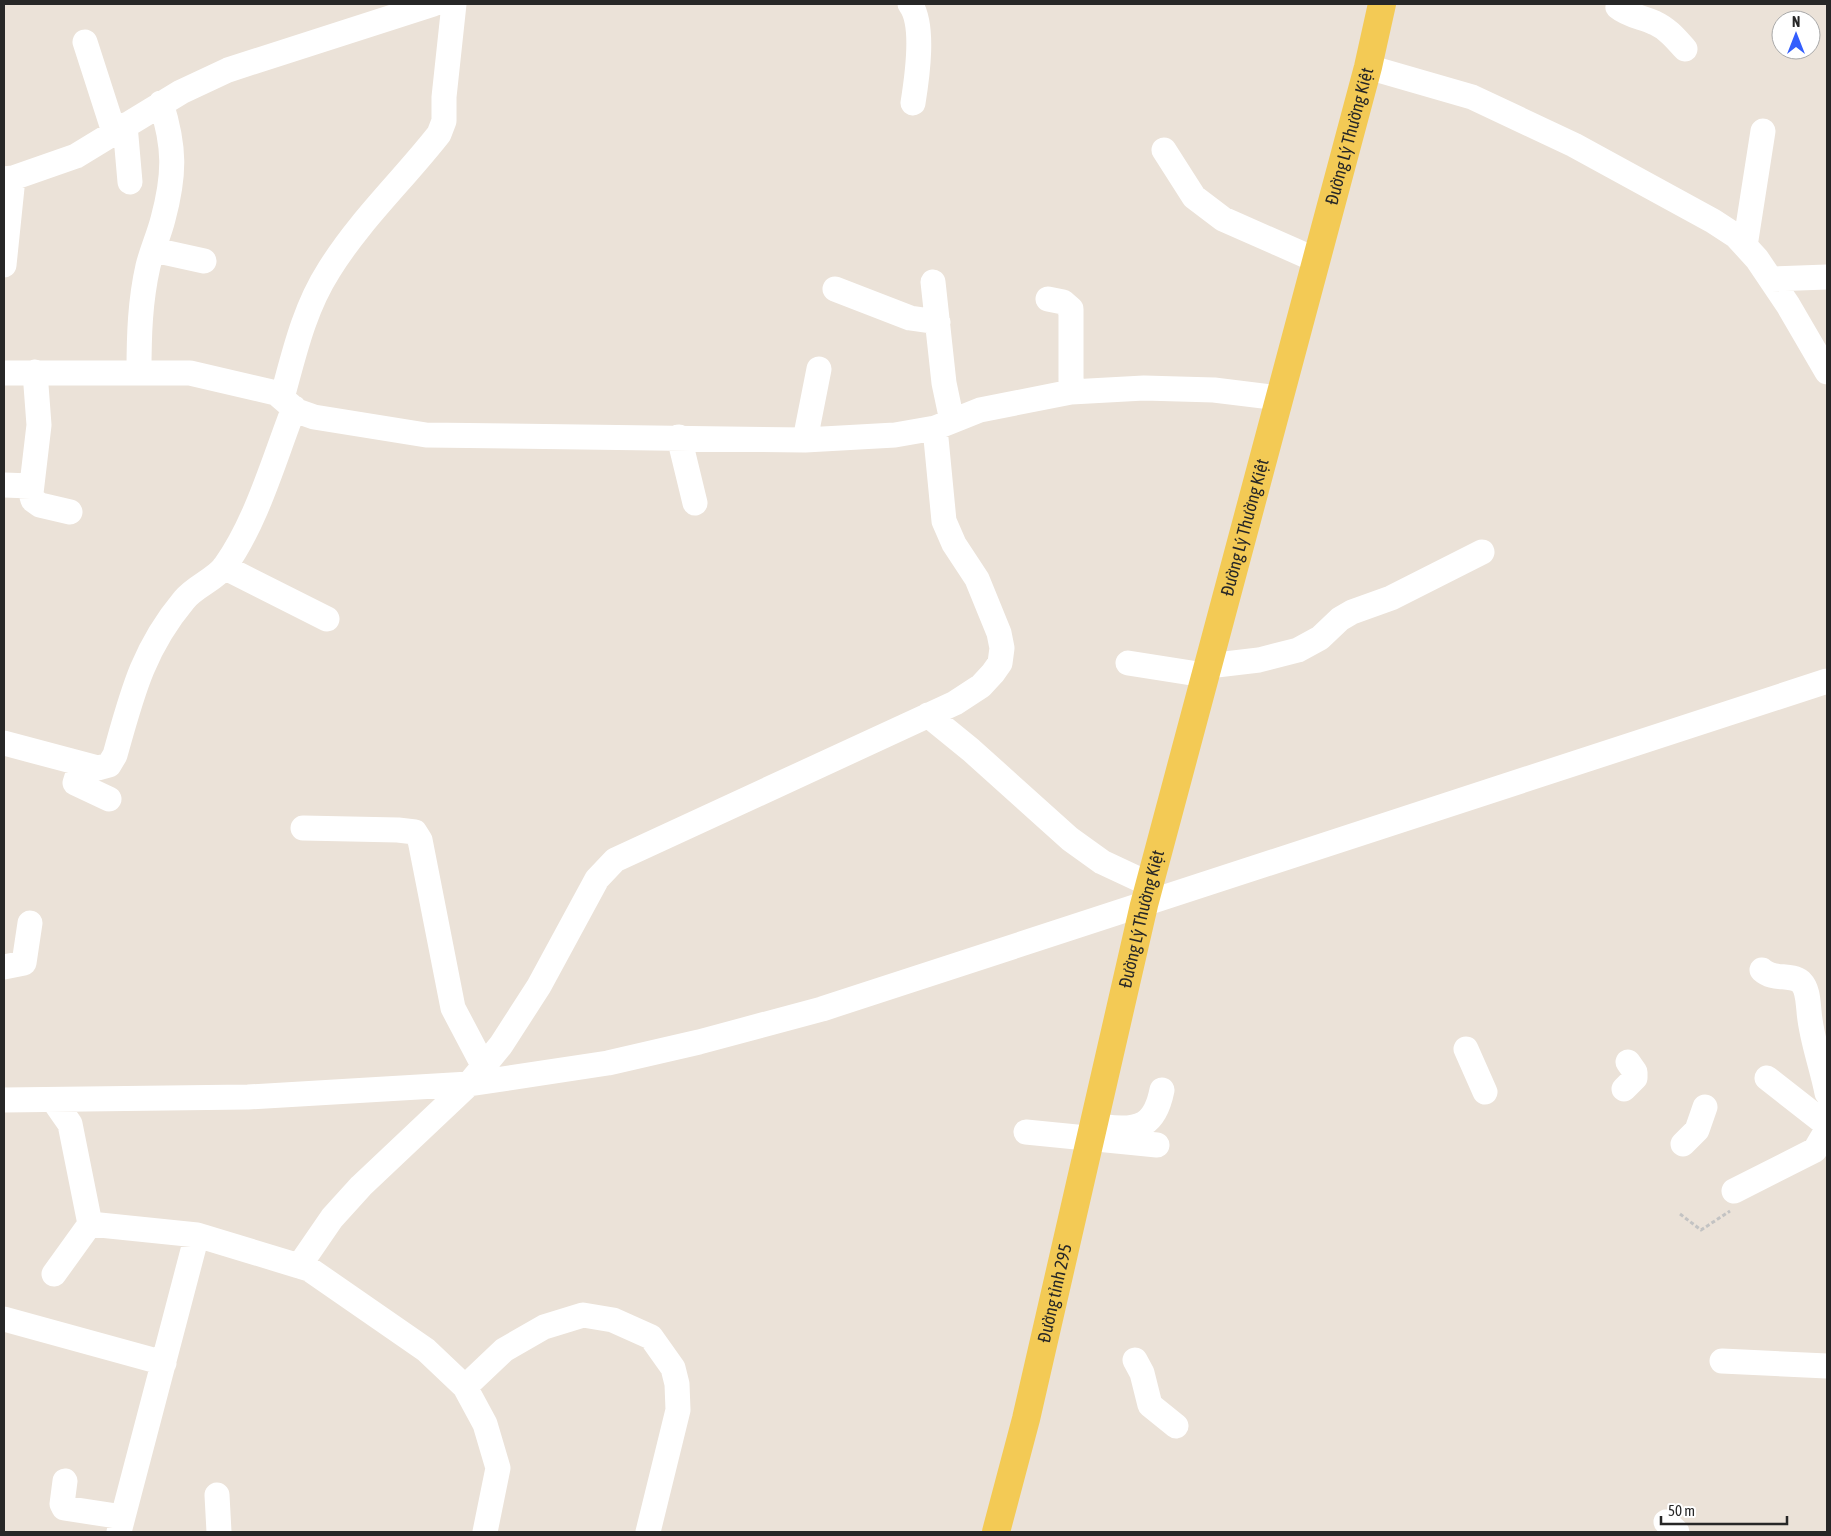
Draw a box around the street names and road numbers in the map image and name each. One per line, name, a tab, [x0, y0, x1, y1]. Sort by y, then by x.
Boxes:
street label: Đường Lý Thường Kiệt	[1321, 65, 1377, 207]
street label: Đường Lý Thường Kiệt	[1216, 456, 1273, 598]
street label: Đường Lý Thường Kiệt	[1114, 848, 1168, 990]
street label: Đường tỉnh 295	[1033, 1242, 1076, 1345]

